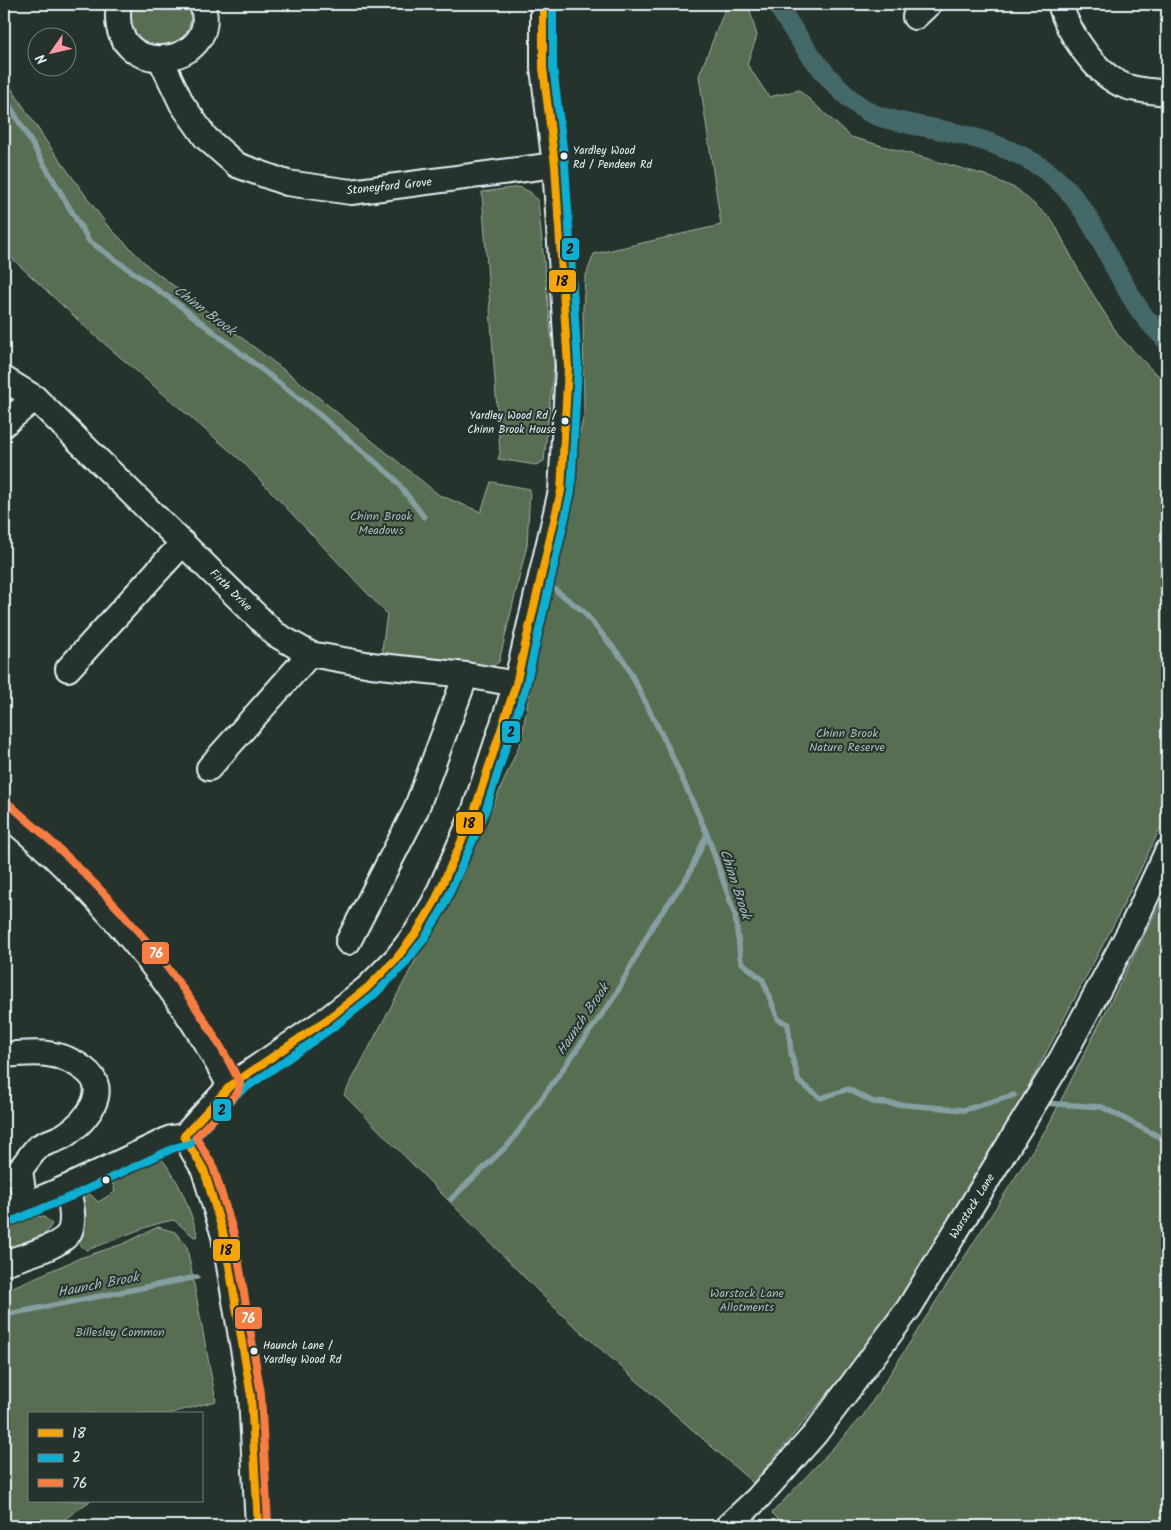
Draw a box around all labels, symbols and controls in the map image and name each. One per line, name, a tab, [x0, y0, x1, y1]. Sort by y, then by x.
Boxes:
north arrow	[28, 28, 78, 78]
text: N	[30, 49, 54, 69]
place label: Yardley Wood Rd / Pendeen Rd	[573, 142, 653, 174]
marker: Yardley Wood Rd / Pendeen Rd	[559, 151, 569, 161]
street label: Stoneyford Grove	[345, 173, 433, 200]
line badge: 2	[561, 237, 580, 261]
text: 2	[566, 239, 574, 261]
line badge: 18	[548, 269, 577, 293]
text: 18	[556, 271, 569, 293]
water label: Chinn Brook	[169, 280, 242, 343]
place label: Yardley Wood Rd / Chinn Brook House	[467, 407, 557, 439]
marker: Yardley Wood Rd / Chinn Brook House	[560, 416, 570, 426]
park label: Chinn Brook Meadows	[350, 507, 412, 540]
street label: Firth Drive	[205, 565, 257, 617]
line badge: 2	[501, 720, 521, 744]
text: 2	[507, 722, 515, 744]
park label: Chinn Brook Nature Reserve	[809, 724, 885, 757]
line badge: 18	[455, 811, 484, 835]
text: 18	[463, 813, 476, 835]
water label: Chinn Brook	[713, 846, 757, 925]
line badge: 76	[141, 941, 170, 965]
text: 76	[149, 943, 164, 965]
water label: Haunch Brook	[551, 977, 616, 1060]
line badge: 2	[212, 1098, 232, 1122]
text: 2	[218, 1100, 226, 1122]
street label: Warstock Lane	[945, 1169, 1000, 1243]
unlabelled marker	[101, 1175, 111, 1185]
line badge: 18	[212, 1238, 241, 1262]
text: 18	[220, 1240, 233, 1262]
water label: Haunch Brook	[56, 1266, 143, 1304]
park label: Warstock Lane Allotments	[710, 1284, 785, 1317]
line badge: 76	[234, 1306, 263, 1330]
text: 76	[241, 1308, 256, 1330]
park label: Billesley Common	[75, 1323, 165, 1342]
place label: Haunch Lane / Yardley Wood Rd	[263, 1337, 342, 1369]
marker: Haunch Lane / Yardley Wood Rd	[249, 1346, 259, 1356]
legend	[28, 1412, 202, 1502]
text: 18	[72, 1422, 87, 1446]
text: 2	[72, 1446, 81, 1470]
text: 76	[72, 1472, 87, 1496]

